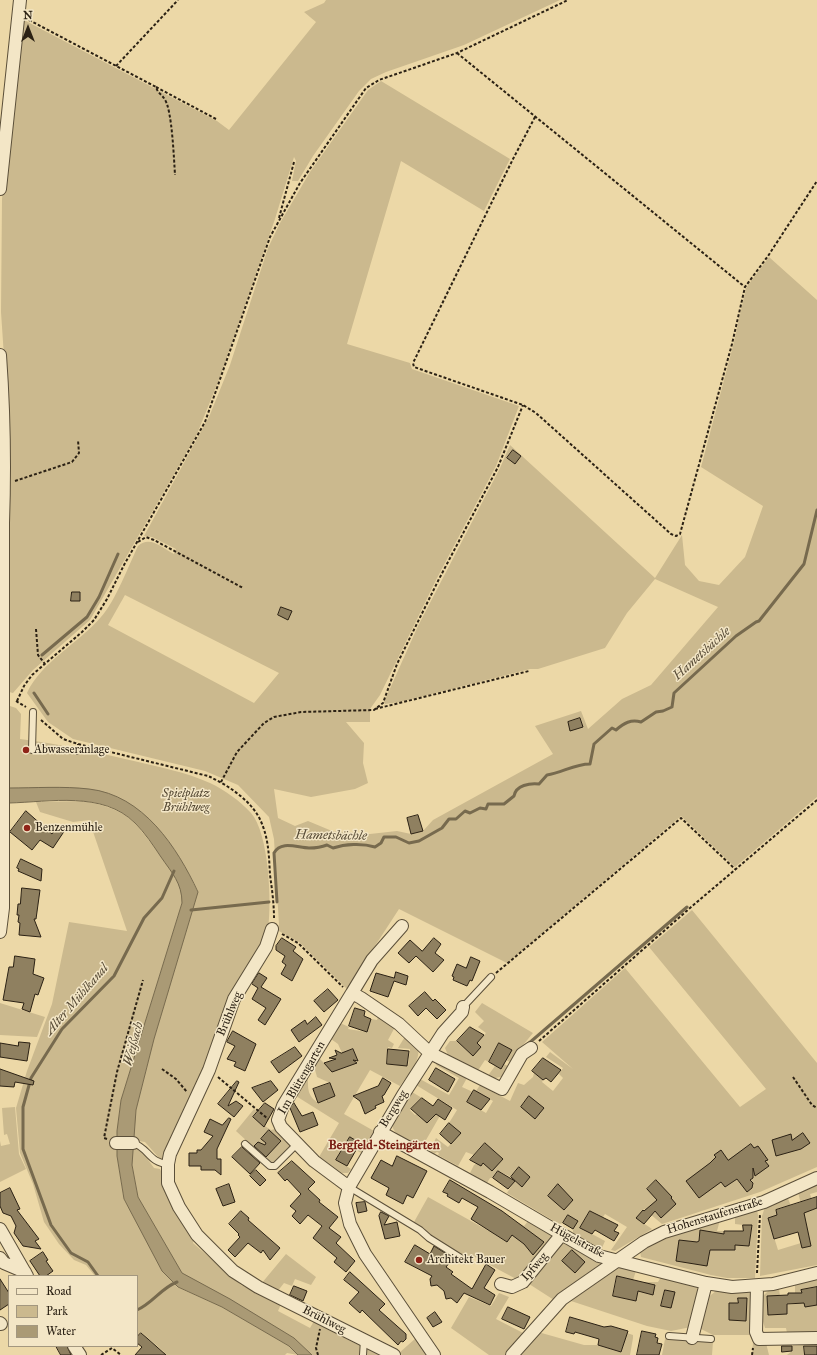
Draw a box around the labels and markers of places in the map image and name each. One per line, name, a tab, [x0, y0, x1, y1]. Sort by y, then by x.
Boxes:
place label: Abwasseranlage	[34, 743, 109, 757]
marker: Abwasseranlage	[21, 745, 31, 755]
place label: Benzenmühle	[35, 821, 103, 835]
marker: Benzenmühle	[22, 823, 32, 833]
place label: Architekt Bauer	[427, 1253, 505, 1267]
marker: Architekt Bauer	[414, 1255, 424, 1265]

